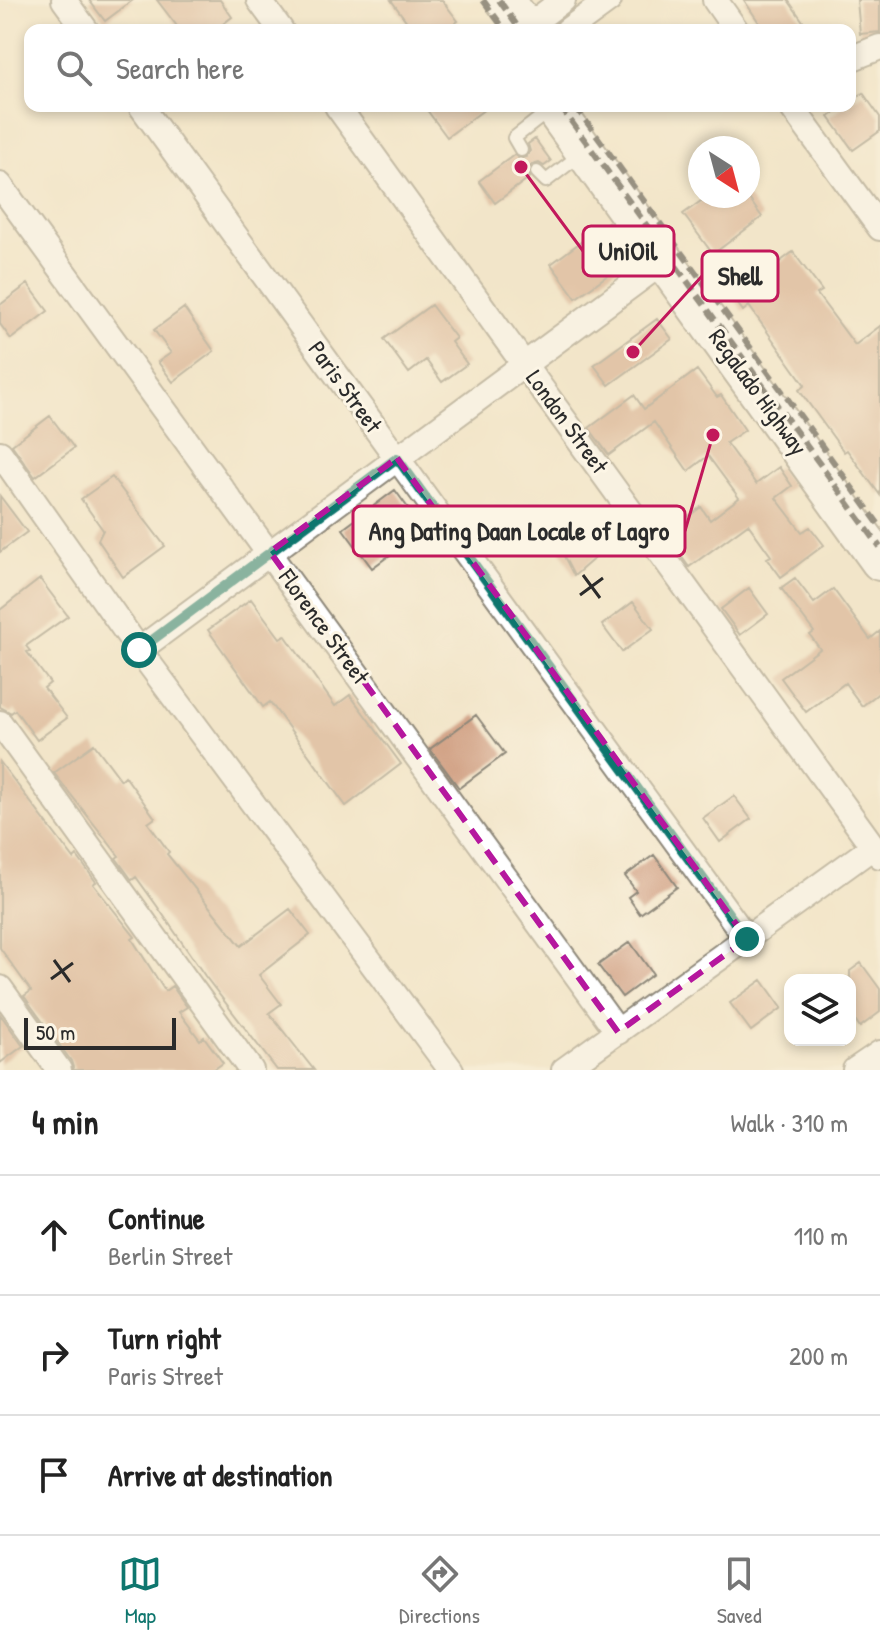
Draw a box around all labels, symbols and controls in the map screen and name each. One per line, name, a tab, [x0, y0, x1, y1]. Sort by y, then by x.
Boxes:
search box	[24, 24, 856, 112]
icon: search	[52, 46, 96, 90]
text: Search here	[116, 48, 244, 88]
north arrow	[688, 136, 760, 208]
callout: UniOil	[583, 226, 674, 276]
text: UniOil	[598, 233, 659, 268]
callout: Shell	[702, 251, 778, 301]
text: Shell	[718, 258, 763, 293]
street label: Regalado Highway	[702, 322, 816, 461]
street label: Paris Street	[302, 334, 390, 439]
street label: London Street	[519, 363, 617, 480]
callout: Ang Dating Daan Locale of Lagro	[353, 506, 685, 556]
text: Ang Dating Daan Locale of Lagro	[369, 513, 670, 549]
street label: Florence Street	[272, 562, 378, 691]
route start	[121, 632, 157, 668]
route end	[729, 921, 765, 957]
map controls	[784, 974, 856, 1046]
button: layers	[784, 974, 856, 1046]
scale bar	[24, 1014, 176, 1050]
text: 50 m	[36, 1017, 75, 1047]
text: 4 min	[32, 1099, 99, 1145]
text: Walk · 310 m	[731, 1105, 848, 1140]
text: Continue	[108, 1198, 205, 1238]
icon: ahead	[32, 1213, 76, 1257]
text: 110 m	[794, 1218, 848, 1253]
text: Berlin Street	[108, 1238, 233, 1273]
text: Turn right	[108, 1318, 221, 1358]
icon: right	[32, 1333, 76, 1377]
text: 200 m	[789, 1338, 848, 1373]
text: Paris Street	[108, 1358, 223, 1393]
icon: arrive	[32, 1453, 76, 1497]
text: Arrive at destination	[108, 1455, 333, 1495]
tab: Map	[118, 1552, 162, 1630]
tab: Directions	[399, 1552, 480, 1630]
tab: Saved	[717, 1552, 762, 1630]

